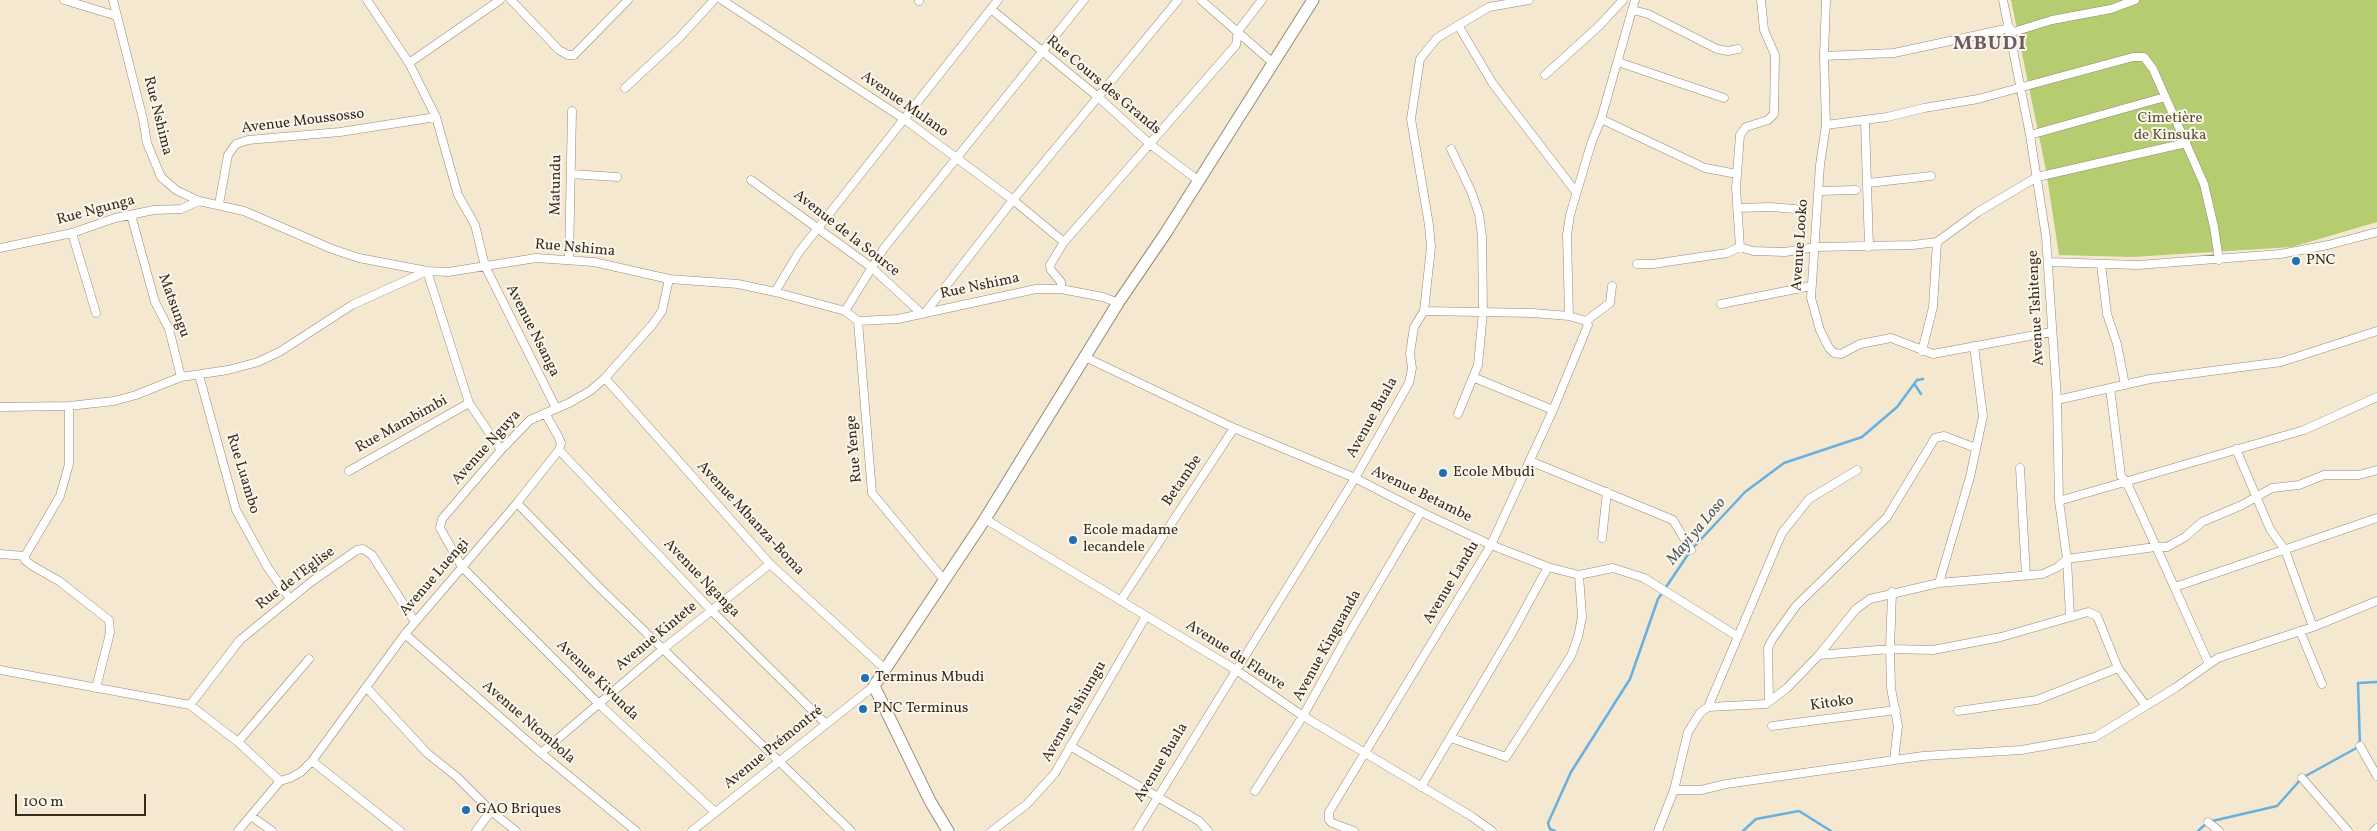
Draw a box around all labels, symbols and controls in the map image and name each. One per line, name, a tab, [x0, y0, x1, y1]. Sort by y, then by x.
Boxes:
street label: Rue Cours des Grands	[1042, 33, 1164, 139]
district label: MBUDI	[1952, 33, 2028, 57]
street label: Avenue Mulano	[857, 68, 951, 142]
street label: Rue Nshima	[139, 75, 175, 157]
street label: Avenue Moussosso	[240, 106, 366, 138]
park label: Cimetière de Kinsuka	[2134, 110, 2206, 145]
street label: Matundu	[547, 154, 567, 216]
street label: Avenue de la Source	[789, 187, 903, 281]
street label: Rue Ngunga	[55, 192, 137, 230]
street label: Avenue Looko	[1789, 198, 1813, 292]
street label: Rue Nshima	[534, 237, 616, 261]
street label: Avenue Tshitenge	[2025, 250, 2049, 366]
place label: PNC	[2306, 252, 2336, 270]
marker: PNC	[2290, 255, 2302, 267]
street label: Rue Nshima	[939, 270, 1021, 304]
street label: Matsungu	[153, 272, 193, 340]
street label: Avenue Nsanga	[501, 282, 563, 380]
street label: Avenue Buala	[1343, 375, 1403, 461]
street label: Rue Mambimbi	[353, 392, 451, 458]
street label: Avenue Nguya	[449, 407, 525, 489]
street label: Rue Yenge	[843, 414, 867, 484]
street label: Rue Luambo	[221, 432, 263, 516]
street label: Betambe	[1159, 452, 1207, 510]
street label: Avenue Mbanza-Boma	[692, 458, 808, 580]
street label: Avenue Betambe	[1368, 463, 1474, 527]
place label: Ecole Mbudi	[1453, 464, 1535, 482]
marker: Ecole Mbudi	[1437, 467, 1449, 479]
water label: Mayi ya Loso	[1663, 494, 1731, 570]
place label: Ecole madame lecandele	[1083, 522, 1178, 557]
marker: Ecole madame lecandele	[1067, 534, 1079, 546]
street label: Avenue Luengi	[396, 535, 474, 621]
street label: Avenue Nganga	[659, 536, 743, 622]
street label: Avenue Landu	[1420, 538, 1484, 628]
street label: Rue de l'Eglise	[253, 544, 339, 614]
street label: Avenue Kinguanda	[1290, 587, 1366, 705]
street label: Avenue Kintete	[612, 598, 702, 676]
street label: Avenue du Fleuve	[1182, 617, 1288, 695]
street label: Avenue Kivunda	[552, 637, 642, 725]
street label: Avenue Tshiungu	[1039, 658, 1111, 766]
place label: Terminus Mbudi	[875, 669, 984, 687]
marker: Terminus Mbudi	[859, 672, 871, 684]
street label: Avenue Ntombola	[478, 678, 578, 768]
street label: Kitoko	[1809, 692, 1855, 716]
place label: PNC Terminus	[873, 700, 968, 718]
street label: Avenue Prémontré	[721, 702, 827, 794]
marker: PNC Terminus	[857, 703, 869, 715]
street label: Avenue Buala	[1131, 720, 1193, 806]
scale bar	[18, 784, 149, 816]
text: 100 m	[23, 792, 63, 813]
place label: GAO Briques	[476, 801, 561, 819]
marker: GAO Briques	[460, 804, 472, 816]

